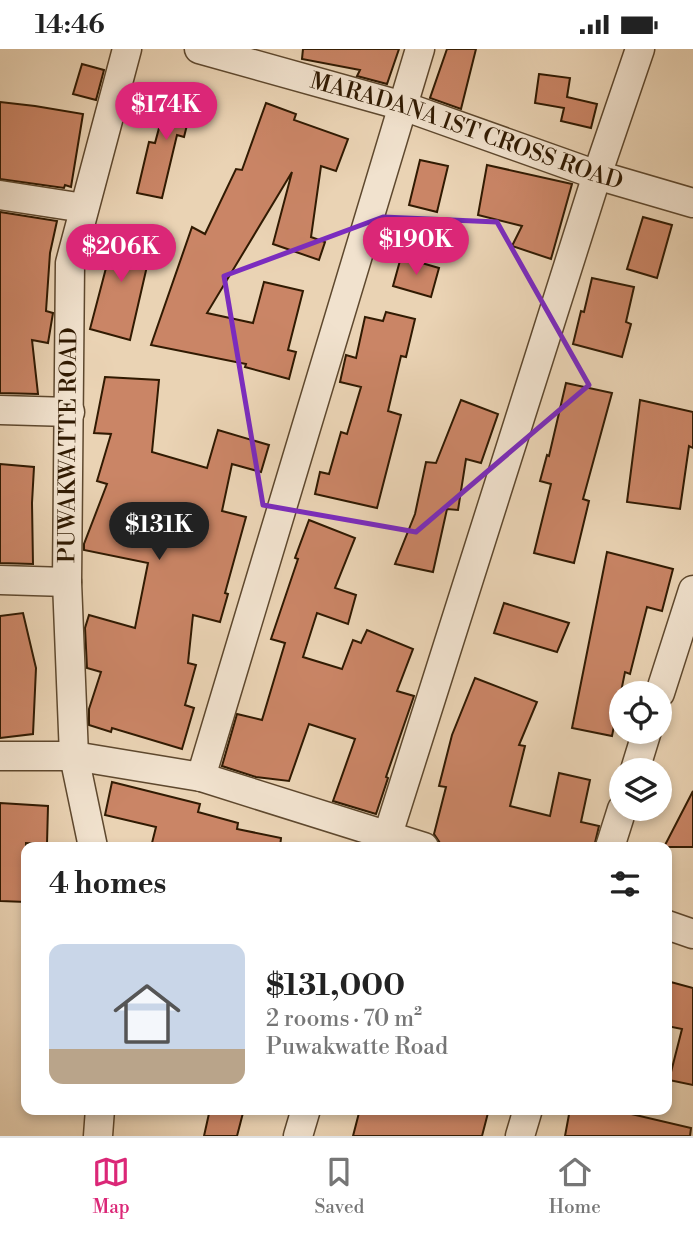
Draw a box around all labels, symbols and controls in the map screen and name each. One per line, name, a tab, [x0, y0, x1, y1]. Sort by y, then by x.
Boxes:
text: 14:46	[35, 9, 105, 41]
street label: MARADANA 1ST CROSS ROAD	[307, 67, 626, 196]
pin: $174K	[117, 83, 215, 142]
text: $174K	[131, 91, 201, 119]
pin: $190K	[367, 217, 465, 277]
pin: $206K	[72, 225, 170, 284]
text: $190K	[379, 226, 453, 254]
text: $206K	[82, 233, 160, 261]
street label: PUWAKWATTE ROAD	[53, 327, 83, 563]
pin: $131K	[110, 503, 208, 562]
text: $131K	[125, 511, 193, 539]
map controls	[609, 681, 672, 821]
button: locate	[609, 681, 672, 744]
button: layers	[609, 758, 672, 821]
text: 4 homes	[49, 865, 166, 903]
icon: filters	[606, 865, 644, 903]
text: $131,000	[266, 967, 405, 1005]
icon: home	[105, 972, 189, 1056]
text: 2 rooms · 70 m²	[266, 1005, 422, 1033]
text: Puwakwatte Road	[266, 1033, 448, 1061]
tab: Map	[92, 1153, 130, 1219]
tab: Saved	[314, 1153, 364, 1219]
tab: Home	[549, 1153, 601, 1219]

